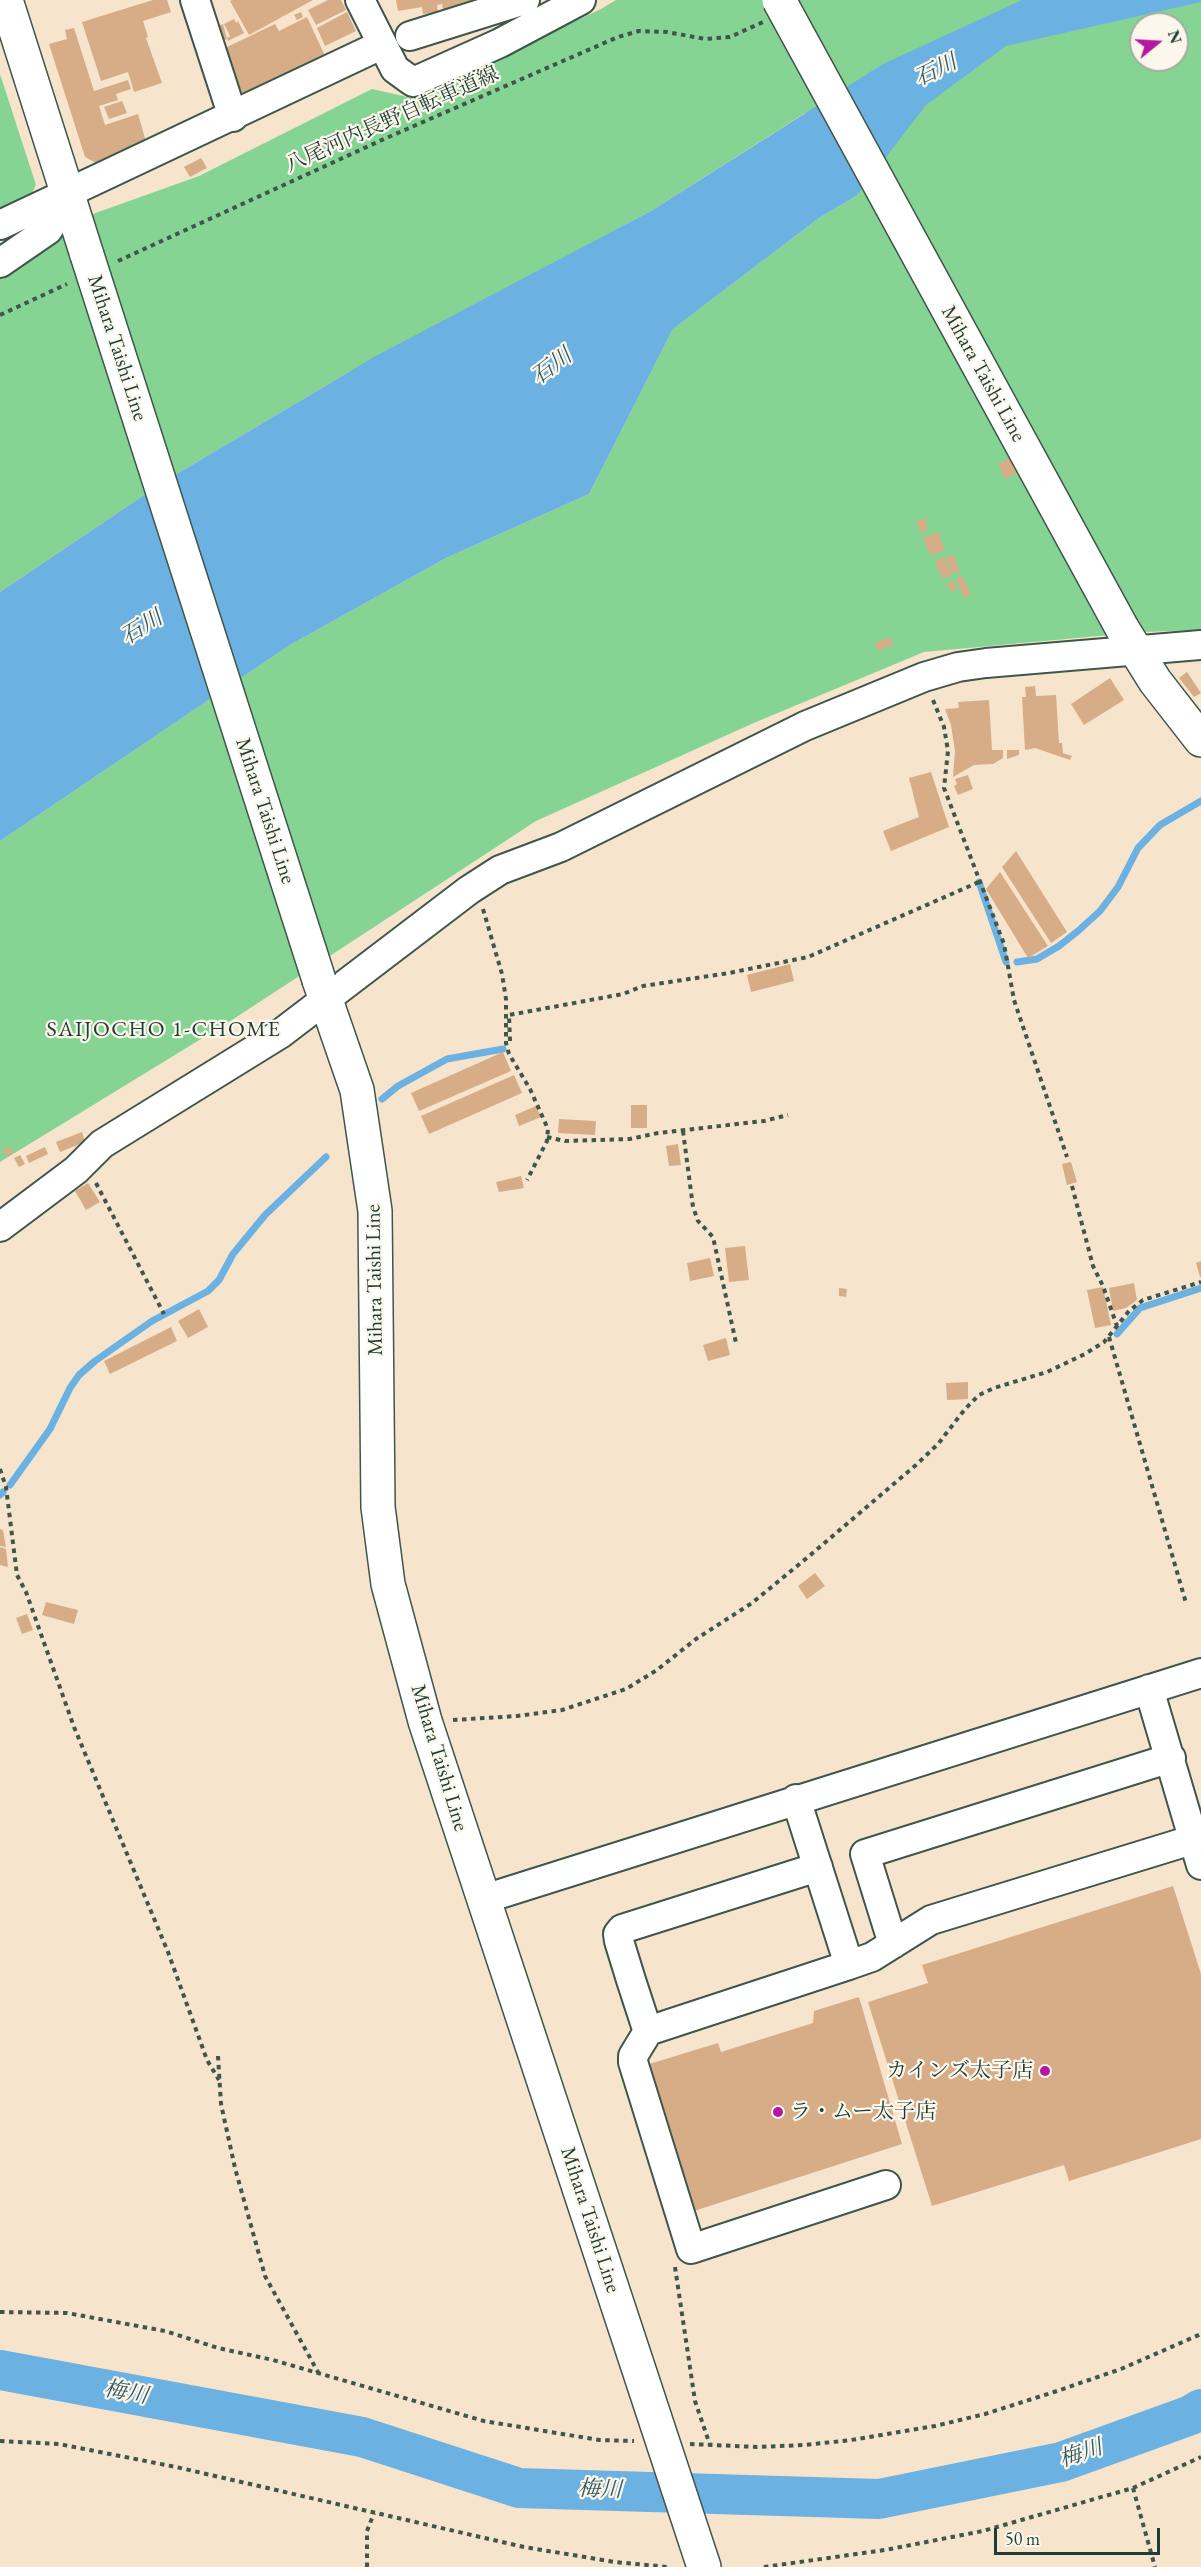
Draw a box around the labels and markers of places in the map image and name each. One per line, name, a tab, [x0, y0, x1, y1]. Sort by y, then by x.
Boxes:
place label: カインズ太子店	[886, 2058, 1033, 2084]
marker: カインズ太子店	[1038, 2064, 1052, 2078]
place label: ラ・ムー太子店	[790, 2099, 936, 2125]
marker: ラ・ムー太子店	[771, 2105, 785, 2119]

